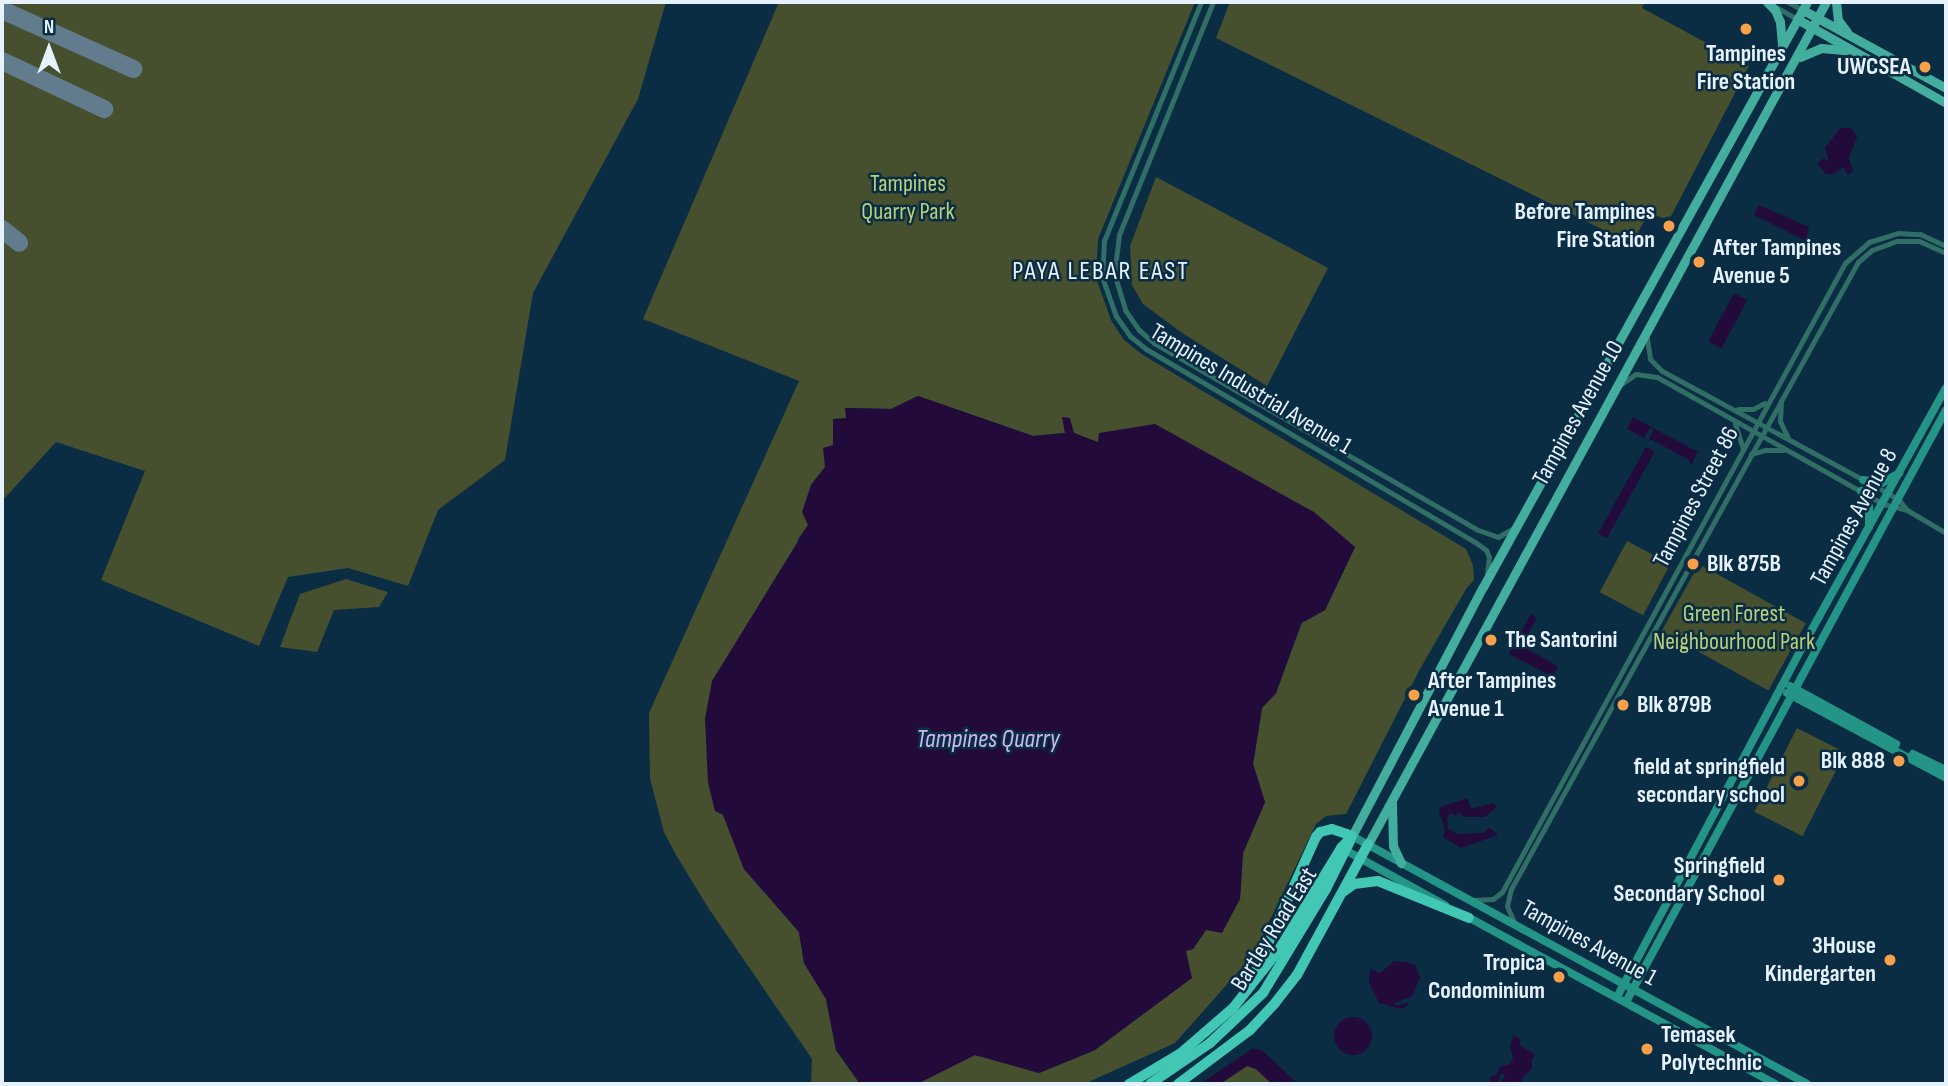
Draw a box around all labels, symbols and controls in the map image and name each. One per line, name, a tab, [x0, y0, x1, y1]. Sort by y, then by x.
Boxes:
north arrow	[14, 14, 84, 84]
text: N	[44, 16, 54, 39]
marker: Tampines Fire Station	[1738, 21, 1754, 37]
place label: Tampines Fire Station	[1697, 40, 1795, 96]
place label: UWCSEA	[1837, 53, 1911, 81]
marker: UWCSEA	[1917, 59, 1933, 75]
park label: Tampines Quarry Park	[861, 170, 955, 226]
place label: Before Tampines Fire Station	[1514, 198, 1655, 254]
marker: Before Tampines Fire Station	[1661, 218, 1677, 234]
place label: After Tampines Avenue 5	[1713, 234, 1841, 290]
marker: After Tampines Avenue 5	[1691, 254, 1707, 270]
district label: PAYA LEBAR EAST	[1014, 256, 1188, 288]
street label: Tampines Industrial Avenue 1	[1145, 317, 1357, 461]
street label: Tampines Avenue 10	[1526, 336, 1630, 490]
street label: Tampines Street 86	[1647, 422, 1745, 572]
street label: Tampines Avenue 8	[1804, 443, 1904, 591]
place label: Blk 875B	[1707, 550, 1781, 578]
marker: Blk 875B	[1685, 556, 1701, 572]
park label: Green Forest Neighbourhood Park	[1653, 600, 1815, 656]
place label: The Santorini	[1505, 626, 1617, 654]
marker: The Santorini	[1483, 632, 1499, 648]
place label: After Tampines Avenue 1	[1428, 667, 1556, 723]
marker: After Tampines Avenue 1	[1406, 687, 1422, 703]
place label: Blk 879B	[1637, 691, 1712, 719]
marker: Blk 879B	[1615, 697, 1631, 713]
water label: Tampines Quarry	[916, 724, 1060, 756]
place label: Blk 888	[1821, 747, 1885, 775]
place label: field at springfield secondary school	[1634, 753, 1785, 809]
marker: Blk 888	[1891, 753, 1907, 769]
marker: field at springfield secondary school	[1791, 773, 1807, 789]
place label: Springfield Secondary School	[1614, 852, 1765, 908]
street label: Bartley Road East	[1225, 862, 1323, 996]
marker: Springfield Secondary School	[1771, 872, 1787, 888]
street label: Tampines Avenue 1	[1516, 894, 1662, 992]
place label: 3House Kindergarten	[1765, 932, 1876, 988]
place label: Tropica Condominium	[1428, 949, 1545, 1005]
marker: 3House Kindergarten	[1882, 952, 1898, 968]
marker: Tropica Condominium	[1551, 969, 1567, 985]
place label: Temasek Polytechnic	[1661, 1021, 1762, 1077]
marker: Temasek Polytechnic	[1639, 1041, 1655, 1057]

